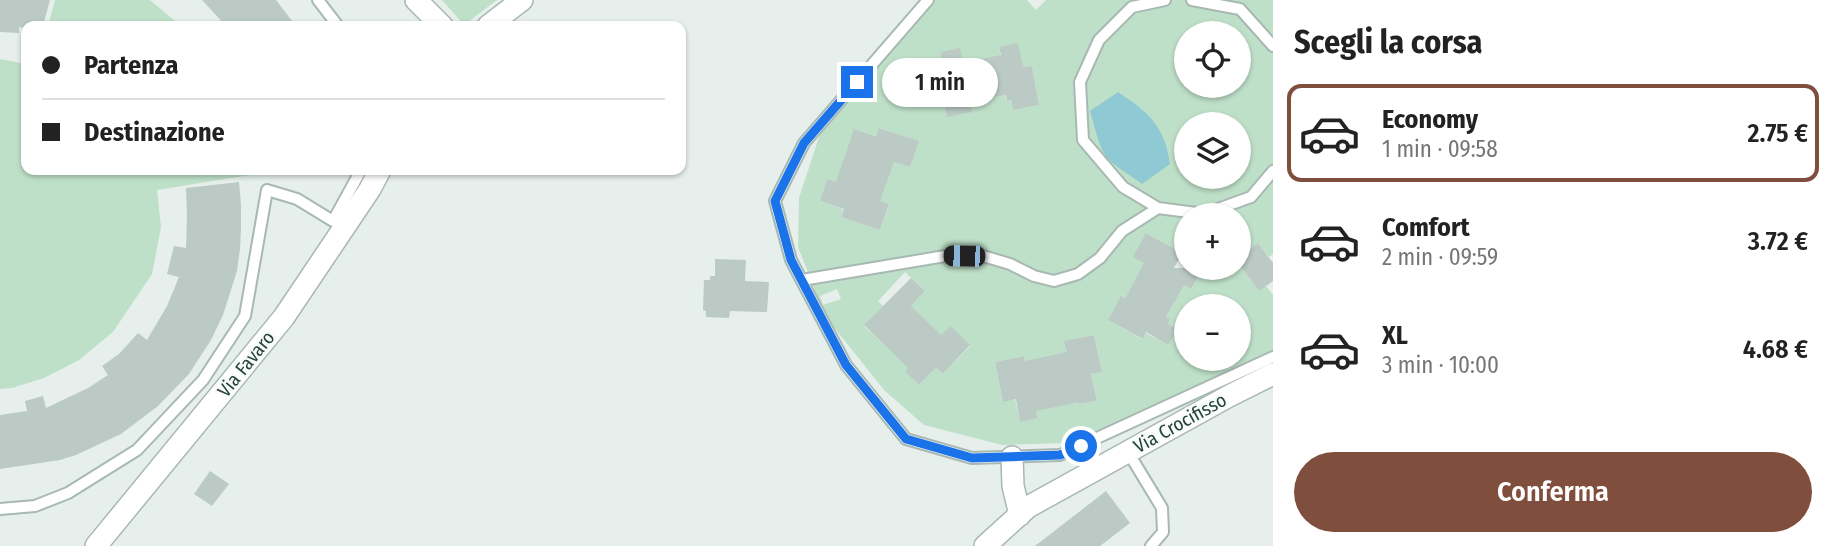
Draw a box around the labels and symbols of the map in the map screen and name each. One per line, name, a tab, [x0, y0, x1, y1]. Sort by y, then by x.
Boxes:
callout: 1 min	[882, 57, 997, 106]
route end	[841, 66, 873, 98]
car	[943, 245, 986, 267]
street label: Via Favaro	[213, 326, 279, 402]
street label: Via Crocifisso	[1130, 388, 1230, 458]
route start	[1065, 430, 1097, 462]

